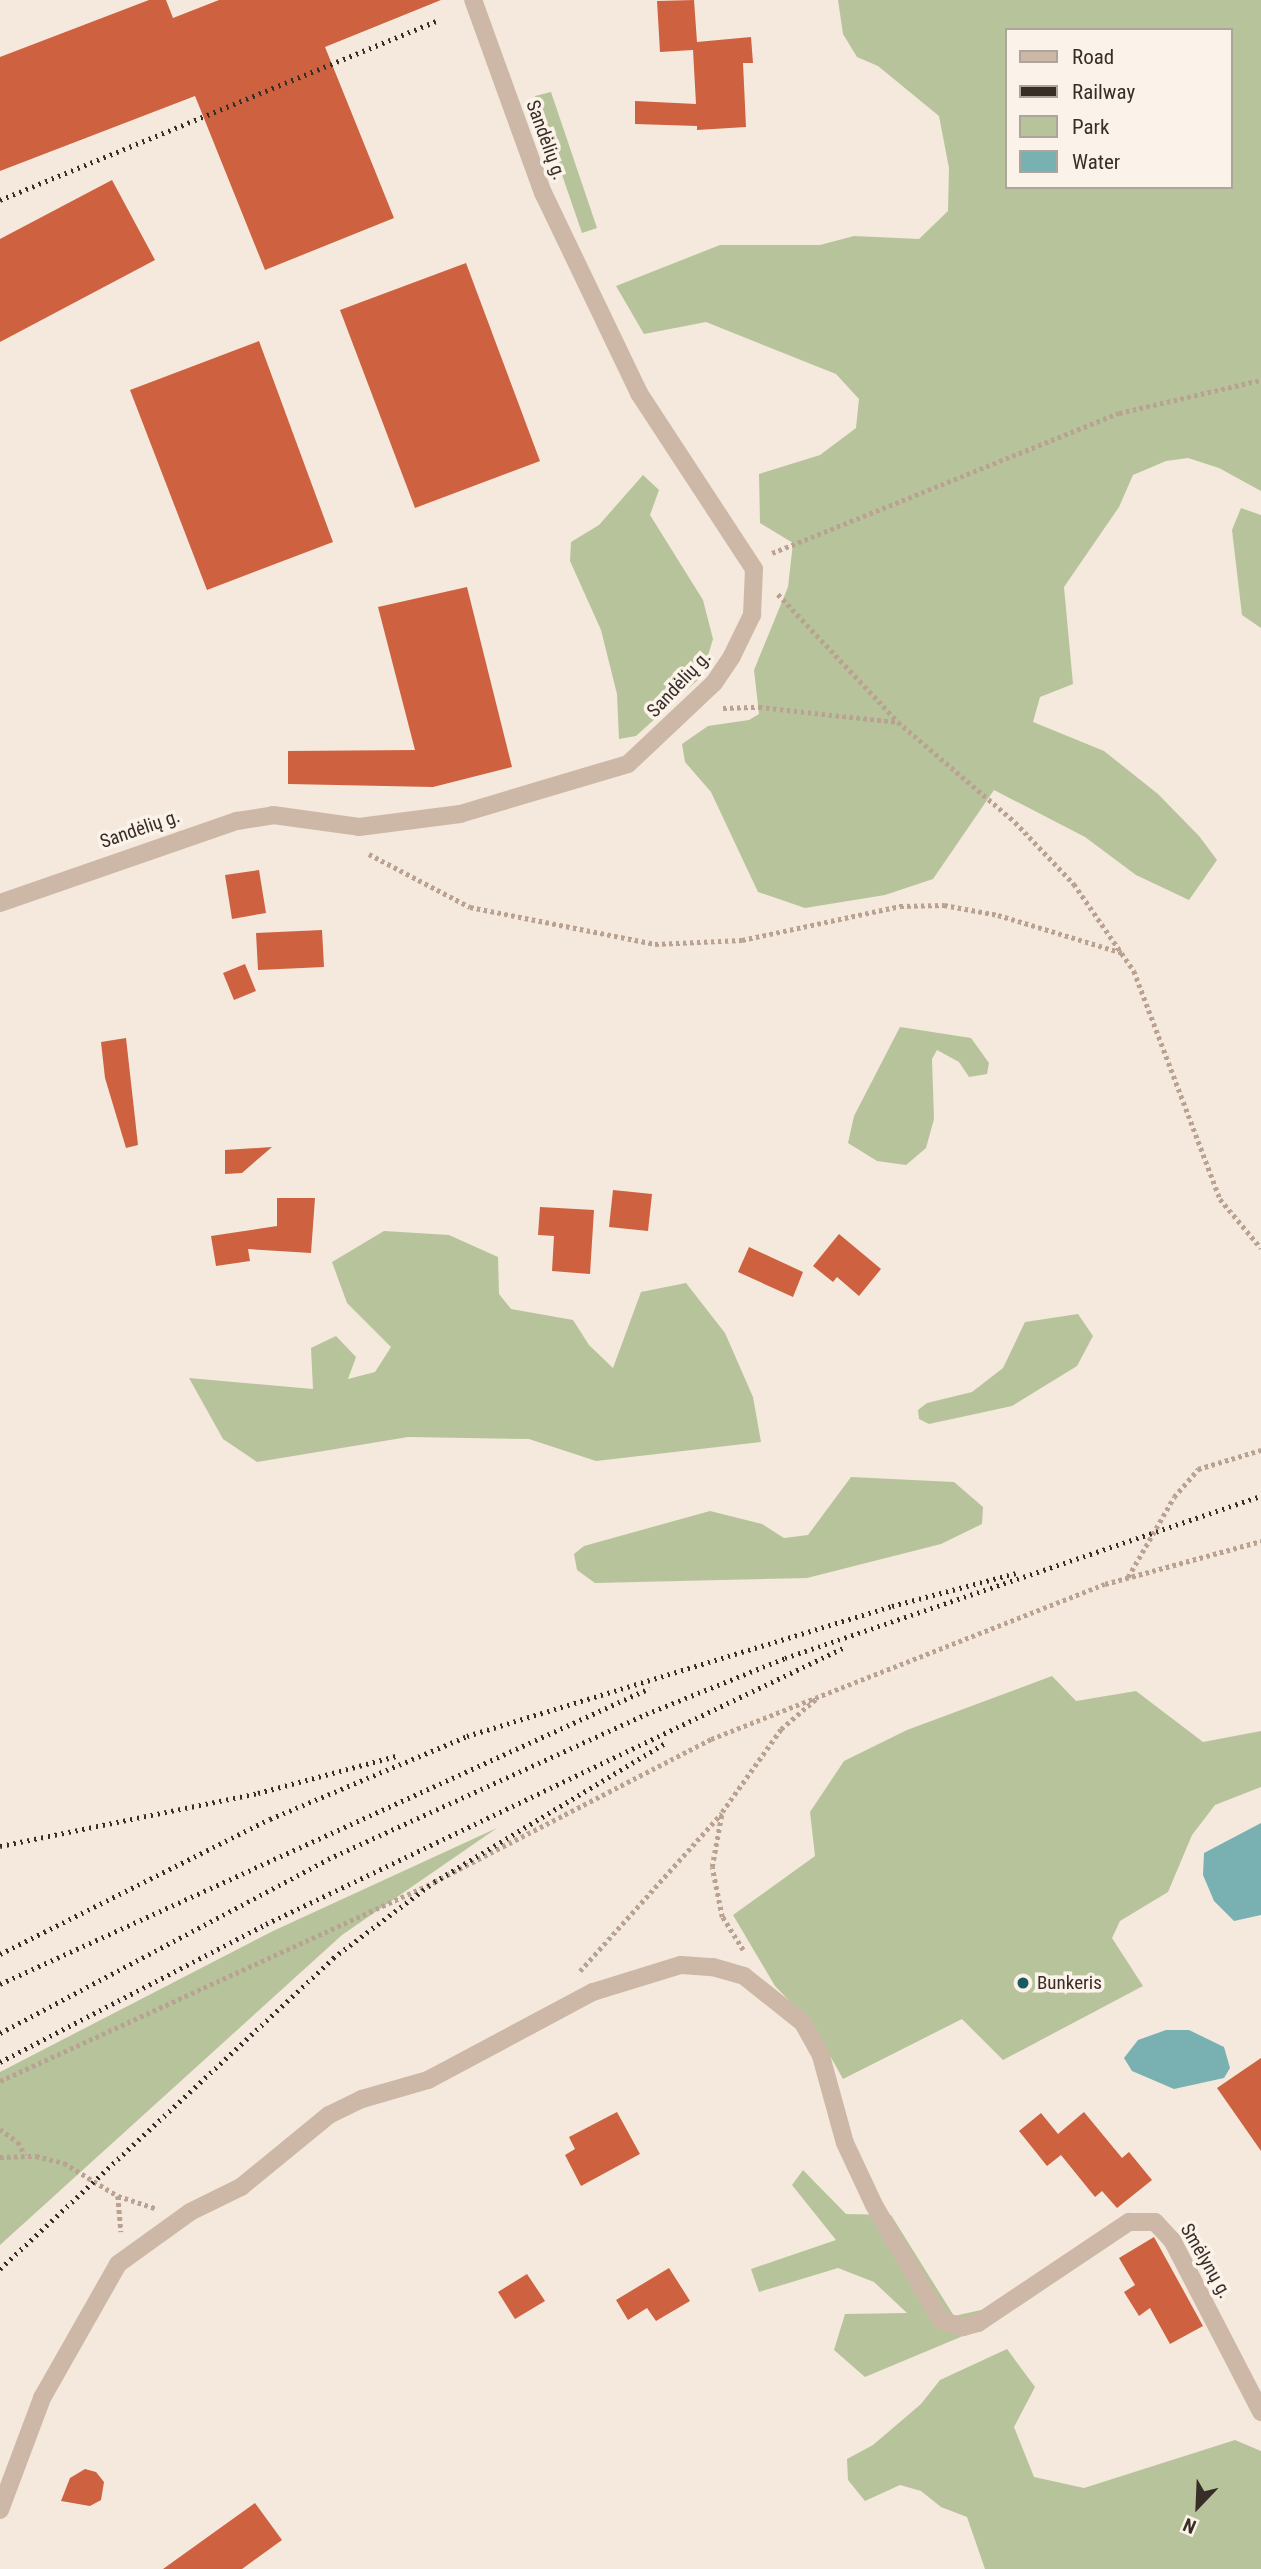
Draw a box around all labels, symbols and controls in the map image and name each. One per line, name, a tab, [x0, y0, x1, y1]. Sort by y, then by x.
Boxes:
legend	[1006, 28, 1233, 189]
text: Road	[1072, 45, 1114, 69]
text: Railway	[1072, 80, 1135, 104]
street label: Sandėlių g.	[521, 97, 571, 183]
text: Park	[1072, 115, 1109, 139]
text: Water	[1072, 150, 1120, 174]
street label: Sandėlių g.	[642, 646, 716, 722]
street label: Sandėlių g.	[97, 805, 183, 853]
place label: Bunkeris	[1037, 1972, 1102, 1994]
marker: Bunkeris	[1015, 1975, 1031, 1991]
street label: Smėlynų g.	[1176, 2220, 1236, 2302]
north arrow	[1163, 2471, 1233, 2541]
text: N	[1180, 2513, 1199, 2539]

